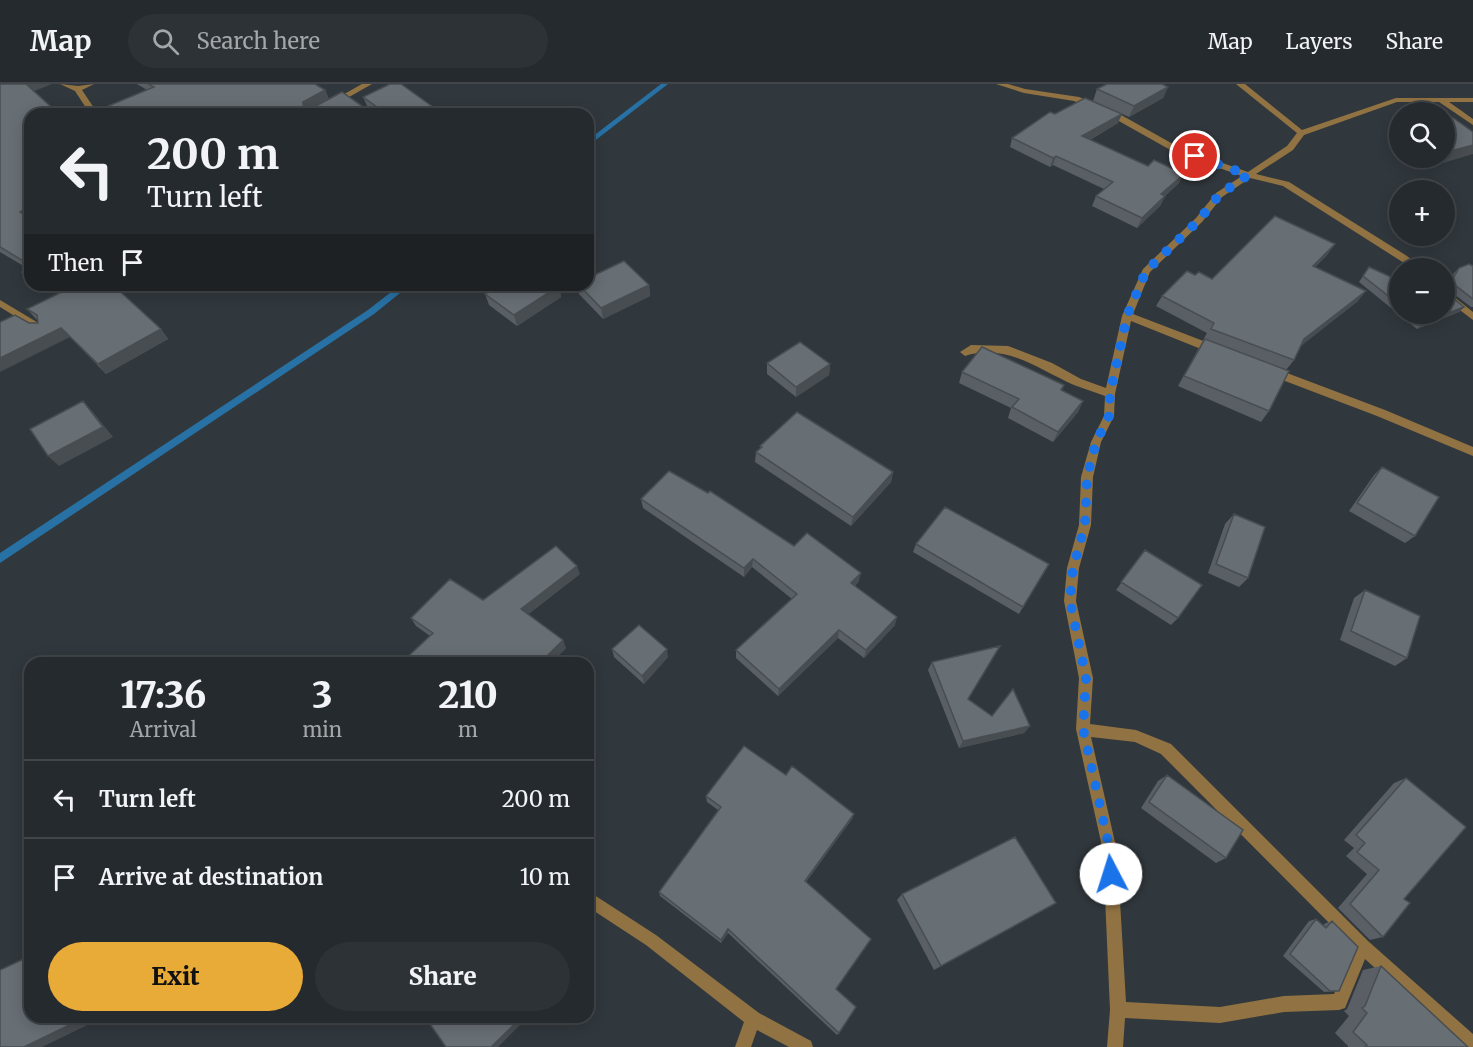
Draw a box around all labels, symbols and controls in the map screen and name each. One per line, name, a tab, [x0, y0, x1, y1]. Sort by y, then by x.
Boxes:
search box	[128, 14, 548, 68]
text: Map	[30, 23, 92, 59]
icon: search	[149, 25, 182, 58]
text: Search here	[197, 27, 320, 55]
text: Map	[1208, 28, 1253, 55]
text: Layers	[1286, 28, 1353, 55]
text: Share	[1386, 28, 1443, 55]
map controls	[1389, 102, 1455, 324]
button: search	[1389, 102, 1455, 168]
text: 200 m	[147, 128, 279, 180]
pin	[1169, 130, 1220, 181]
icon: left	[48, 132, 126, 210]
icon: arrive	[1178, 139, 1211, 172]
text: Turn left	[147, 180, 262, 214]
button: +	[1389, 180, 1455, 246]
icon: arrive	[116, 246, 149, 279]
text: Then	[48, 249, 104, 277]
button: −	[1389, 258, 1455, 324]
text: 17:36	[120, 673, 206, 718]
text: 3	[312, 673, 333, 718]
text: 210	[438, 673, 498, 718]
text: Arrival	[130, 717, 197, 742]
text: min	[303, 717, 342, 742]
text: m	[458, 717, 478, 742]
icon: left	[48, 783, 81, 816]
text: Turn left	[99, 785, 196, 813]
text: 200 m	[502, 785, 570, 813]
position arrow	[1079, 842, 1143, 906]
icon: arrive	[48, 861, 81, 894]
text: Arrive at destination	[99, 863, 323, 891]
text: 10 m	[520, 863, 570, 891]
button: Exit	[48, 942, 303, 1011]
button: Share	[315, 942, 570, 1011]

